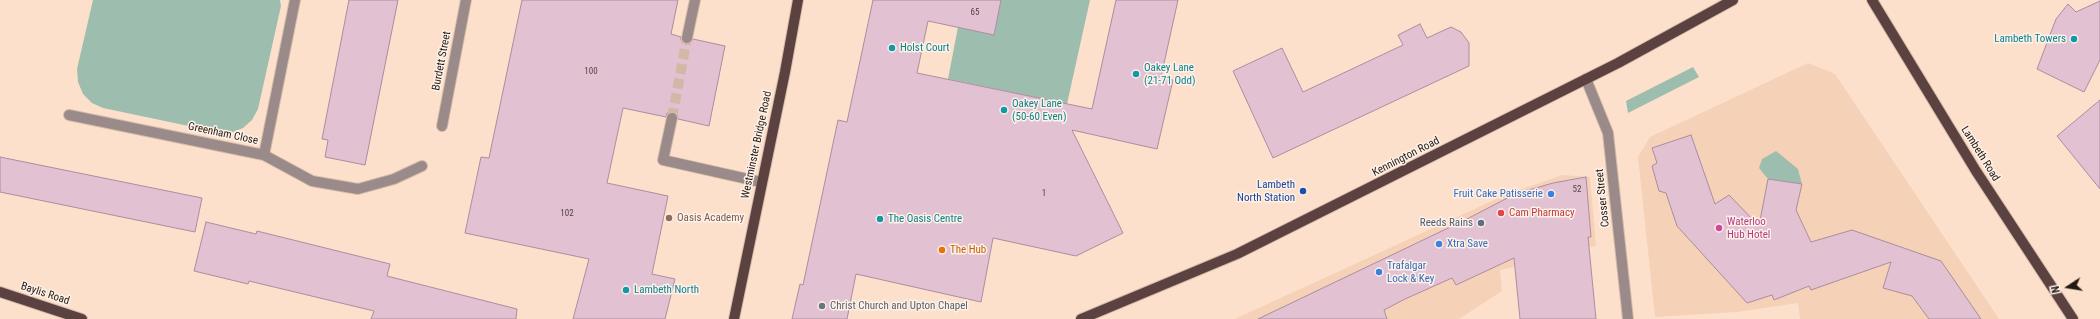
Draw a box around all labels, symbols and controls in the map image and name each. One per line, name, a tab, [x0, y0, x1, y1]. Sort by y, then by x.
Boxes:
house number: 65	[971, 8, 979, 18]
street label: Burdett Street	[430, 30, 454, 92]
place label: Lambeth Towers	[1994, 32, 2066, 46]
marker: Lambeth Towers	[2069, 34, 2079, 44]
place label: Holst Court	[900, 41, 950, 55]
marker: Holst Court	[887, 43, 897, 53]
place label: Oakey Lane (21-71 Odd)	[1144, 61, 1195, 87]
house number: 100	[584, 67, 598, 77]
marker: Oakey Lane (21-71 Odd)	[1131, 69, 1141, 79]
street label: Westminster Bridge Road	[739, 90, 775, 200]
place label: Oakey Lane (50-60 Even)	[1012, 97, 1066, 123]
marker: Oakey Lane (50-60 Even)	[999, 105, 1009, 115]
street label: Greenham Close	[187, 120, 259, 148]
street label: Lambeth Road	[1958, 124, 2002, 184]
street label: Kennington Road	[1370, 134, 1442, 180]
street label: Cosser Street	[1593, 168, 1613, 228]
place label: Lambeth North Station	[1237, 178, 1295, 204]
house number: 52	[1573, 185, 1581, 195]
marker: Lambeth North Station	[1298, 186, 1308, 196]
place label: Fruit Cake Patisserie	[1454, 187, 1543, 201]
house number: 1	[1042, 189, 1046, 199]
marker: Fruit Cake Patisserie	[1546, 189, 1556, 199]
place label: Cam Pharmacy	[1509, 206, 1575, 220]
marker: Cam Pharmacy	[1496, 208, 1506, 218]
house number: 102	[560, 209, 574, 219]
place label: Oasis Academy	[677, 211, 744, 225]
place label: The Oasis Centre	[888, 212, 962, 226]
marker: Oasis Academy	[664, 213, 674, 223]
marker: The Oasis Centre	[875, 214, 885, 224]
place label: Waterloo Hub Hotel	[1727, 215, 1770, 241]
place label: Reeds Rains	[1420, 216, 1473, 230]
marker: Reeds Rains	[1476, 218, 1486, 228]
marker: Waterloo Hub Hotel	[1714, 223, 1724, 233]
place label: Xtra Save	[1447, 237, 1488, 251]
marker: Xtra Save	[1434, 239, 1444, 249]
place label: The Hub	[950, 243, 986, 257]
marker: The Hub	[937, 245, 947, 255]
place label: Trafalgar Lock & Key	[1387, 259, 1434, 285]
marker: Trafalgar Lock & Key	[1374, 267, 1384, 277]
north arrow	[2048, 267, 2088, 307]
street label: Baylis Road	[19, 280, 71, 308]
place label: Lambeth North	[634, 283, 699, 297]
marker: Lambeth North	[621, 285, 631, 295]
text: N	[2049, 285, 2063, 294]
place label: Christ Church and Upton Chapel	[830, 299, 968, 313]
marker: Christ Church and Upton Chapel	[817, 301, 827, 311]

